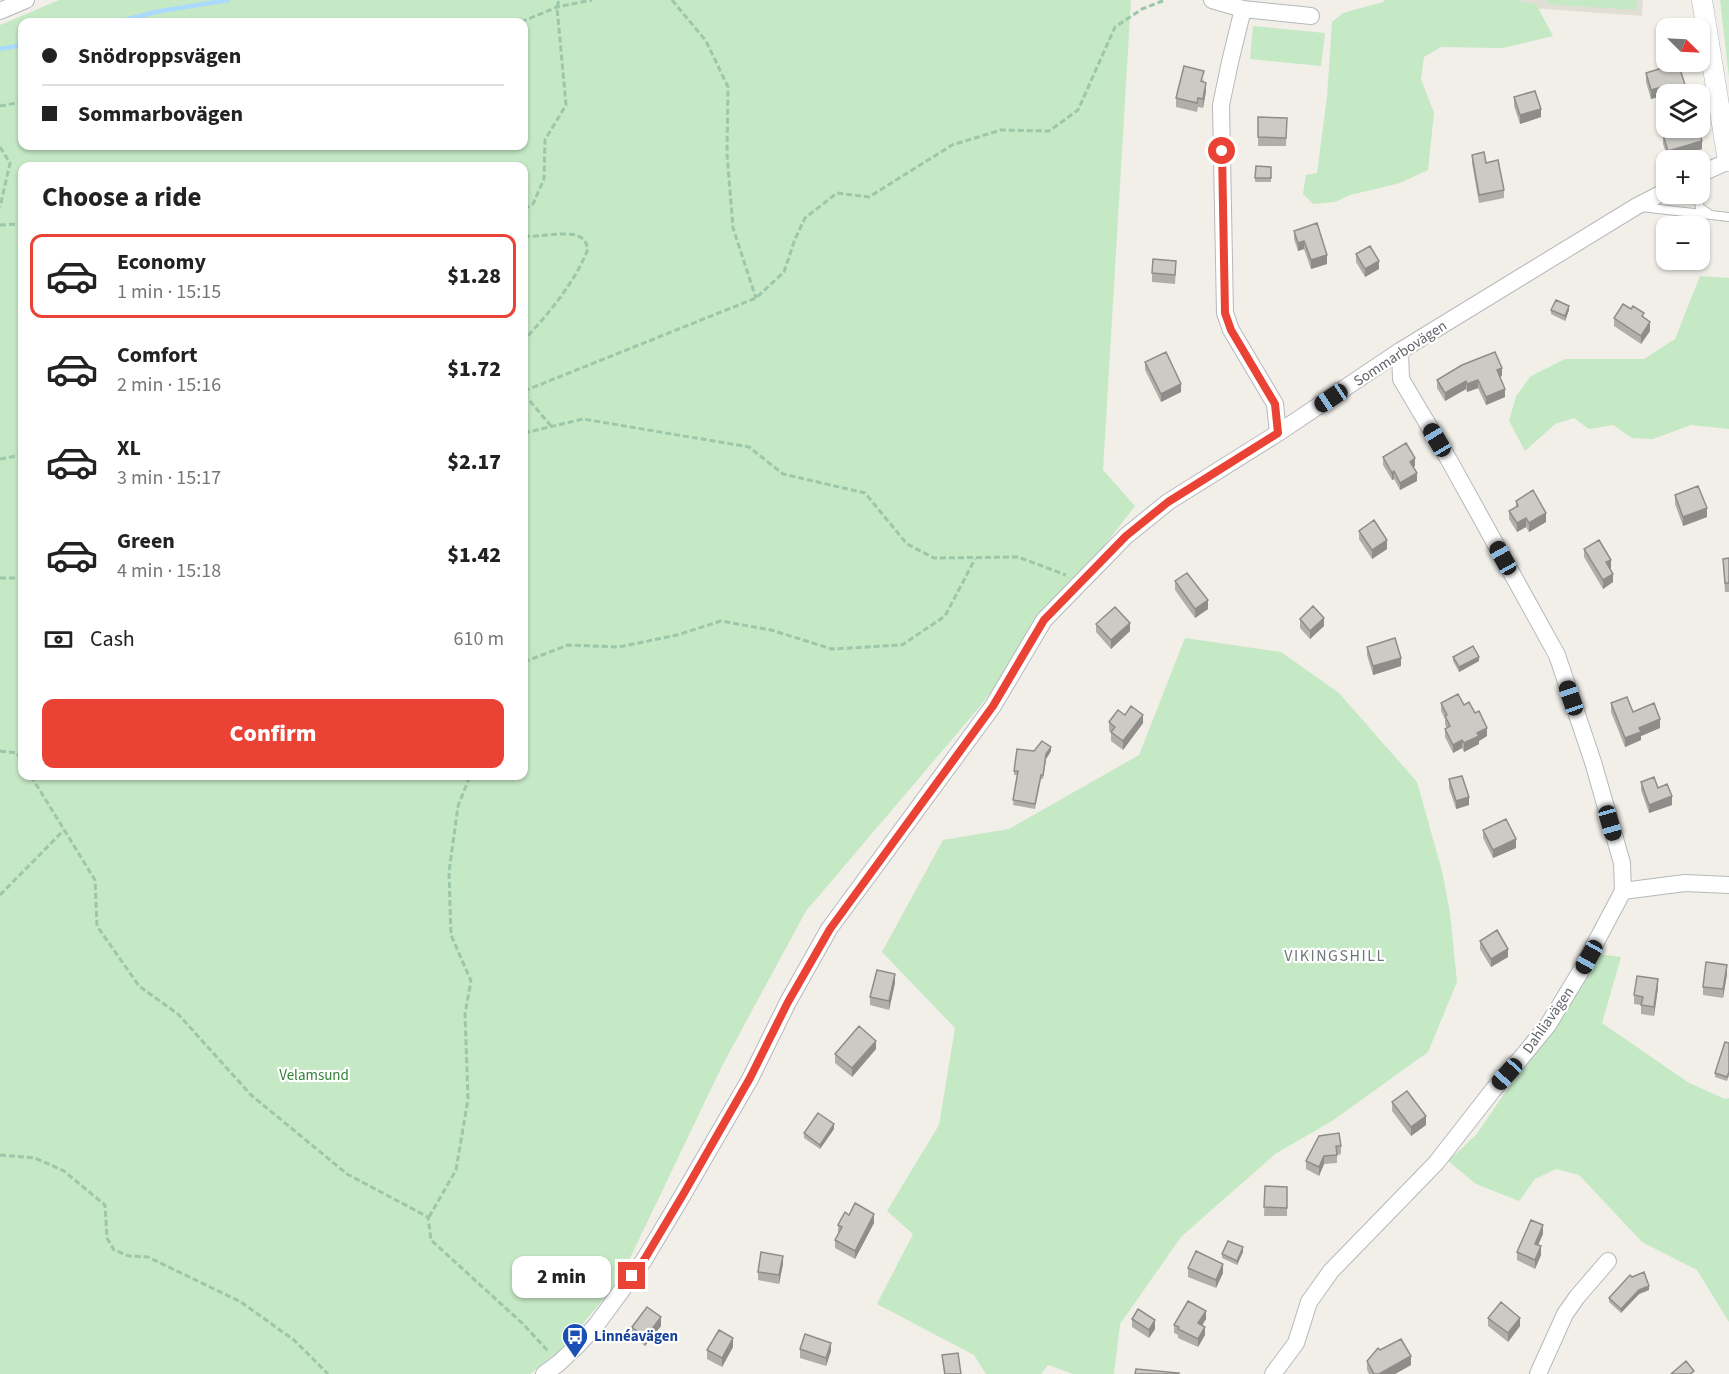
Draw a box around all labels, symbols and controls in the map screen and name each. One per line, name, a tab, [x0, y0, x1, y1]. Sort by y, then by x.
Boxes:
north arrow	[1656, 18, 1710, 72]
map controls	[1656, 18, 1710, 270]
text: Snödroppsvägen	[78, 40, 241, 72]
button: layers	[1656, 84, 1710, 138]
text: Sommarbovägen	[78, 98, 243, 130]
route start	[1208, 137, 1235, 164]
button: +	[1656, 150, 1710, 204]
text: Choose a ride	[42, 178, 202, 217]
button: −	[1656, 216, 1710, 270]
text: Economy	[117, 246, 206, 278]
icon: car	[45, 249, 99, 303]
text: $1.28	[447, 260, 501, 292]
text: 1 min · 15:15	[117, 278, 221, 306]
street label: Sommarbovägen	[1350, 315, 1451, 391]
text: Comfort	[117, 339, 198, 371]
icon: car	[45, 342, 99, 396]
text: $1.72	[447, 353, 501, 385]
text: 2 min · 15:16	[117, 371, 221, 399]
car	[1311, 380, 1351, 416]
car	[1420, 420, 1454, 460]
text: XL	[117, 432, 141, 464]
icon: car	[45, 435, 99, 489]
text: $2.17	[447, 446, 501, 478]
text: 3 min · 15:17	[117, 464, 221, 492]
text: Green	[117, 525, 175, 557]
icon: car	[45, 528, 99, 582]
car	[1486, 538, 1520, 578]
text: $1.42	[447, 539, 501, 571]
text: 4 min · 15:18	[117, 557, 221, 585]
icon: cash	[42, 623, 75, 656]
text: Cash	[90, 623, 135, 655]
text: 610 m	[454, 625, 504, 653]
car	[1557, 678, 1585, 718]
button: Confirm	[42, 699, 504, 768]
car	[1596, 803, 1624, 843]
car	[1572, 937, 1606, 977]
district label: VIKINGSHILL	[1284, 945, 1386, 967]
street label: Dahliavägen	[1518, 983, 1579, 1058]
car	[1488, 1055, 1526, 1093]
park label: Velamsund	[279, 1065, 349, 1086]
callout: 2 min	[512, 1255, 611, 1297]
route end	[618, 1262, 645, 1289]
text: 2 min	[537, 1263, 586, 1291]
bus stop icon: Linnéavägen	[560, 1321, 590, 1359]
place label: Linnéavägen	[594, 1326, 678, 1347]

